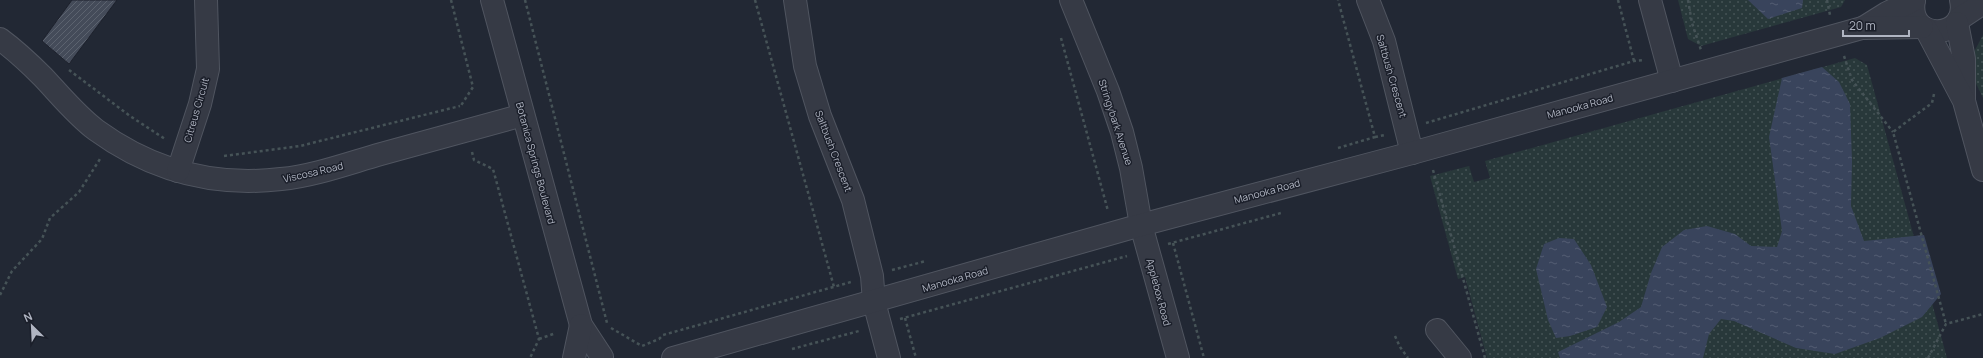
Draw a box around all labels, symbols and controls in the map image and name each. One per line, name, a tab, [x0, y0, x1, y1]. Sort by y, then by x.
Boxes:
scale bar	[1843, 12, 1909, 38]
text: 20 m	[1849, 17, 1876, 34]
street label: Saltbush Crescent	[1373, 33, 1411, 119]
street label: Citreus Circuit	[180, 76, 212, 144]
street label: Stringybark Avenue	[1096, 77, 1137, 167]
street label: Manooka Road	[1545, 90, 1615, 122]
street label: Botanica Springs Boulevard	[513, 100, 559, 226]
street label: Saltbush Crescent	[812, 108, 856, 194]
street label: Viscosa Road	[282, 158, 344, 186]
street label: Manooka Road	[1232, 175, 1302, 207]
street label: Applebox Road	[1143, 257, 1175, 327]
street label: Manooka Road	[920, 263, 990, 295]
north arrow	[12, 306, 52, 346]
text: N	[21, 308, 34, 325]

